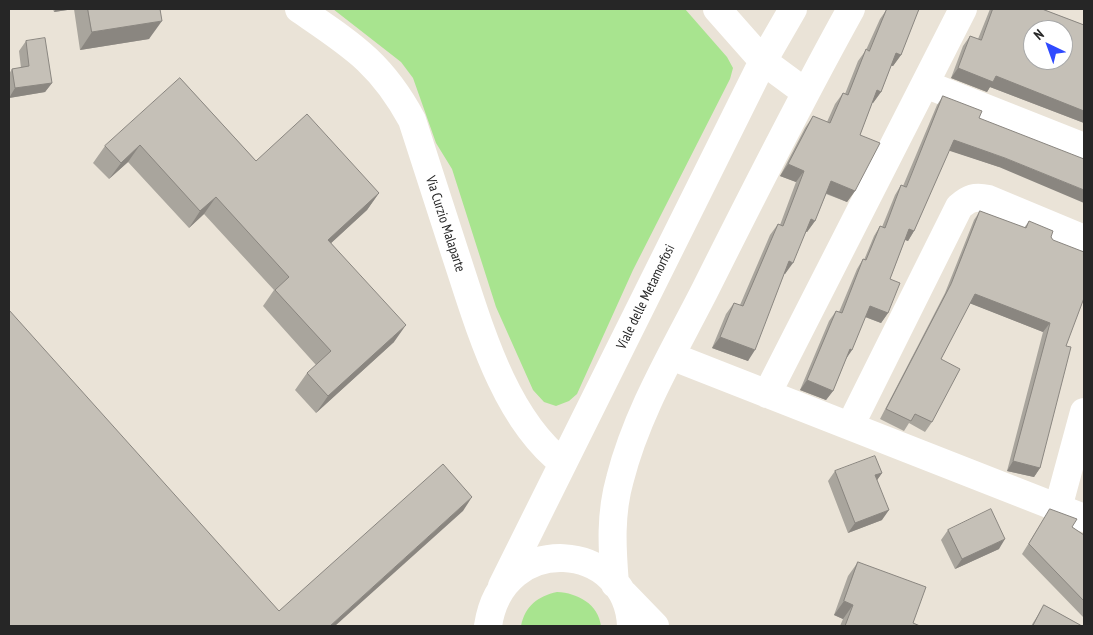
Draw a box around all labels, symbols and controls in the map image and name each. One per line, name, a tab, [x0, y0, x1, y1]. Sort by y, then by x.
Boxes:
north arrow	[1023, 20, 1073, 70]
text: N	[1030, 25, 1047, 44]
street label: Via Curzio Malaparte	[422, 174, 468, 274]
street label: Viale delle Metamorfosi	[613, 242, 679, 352]

